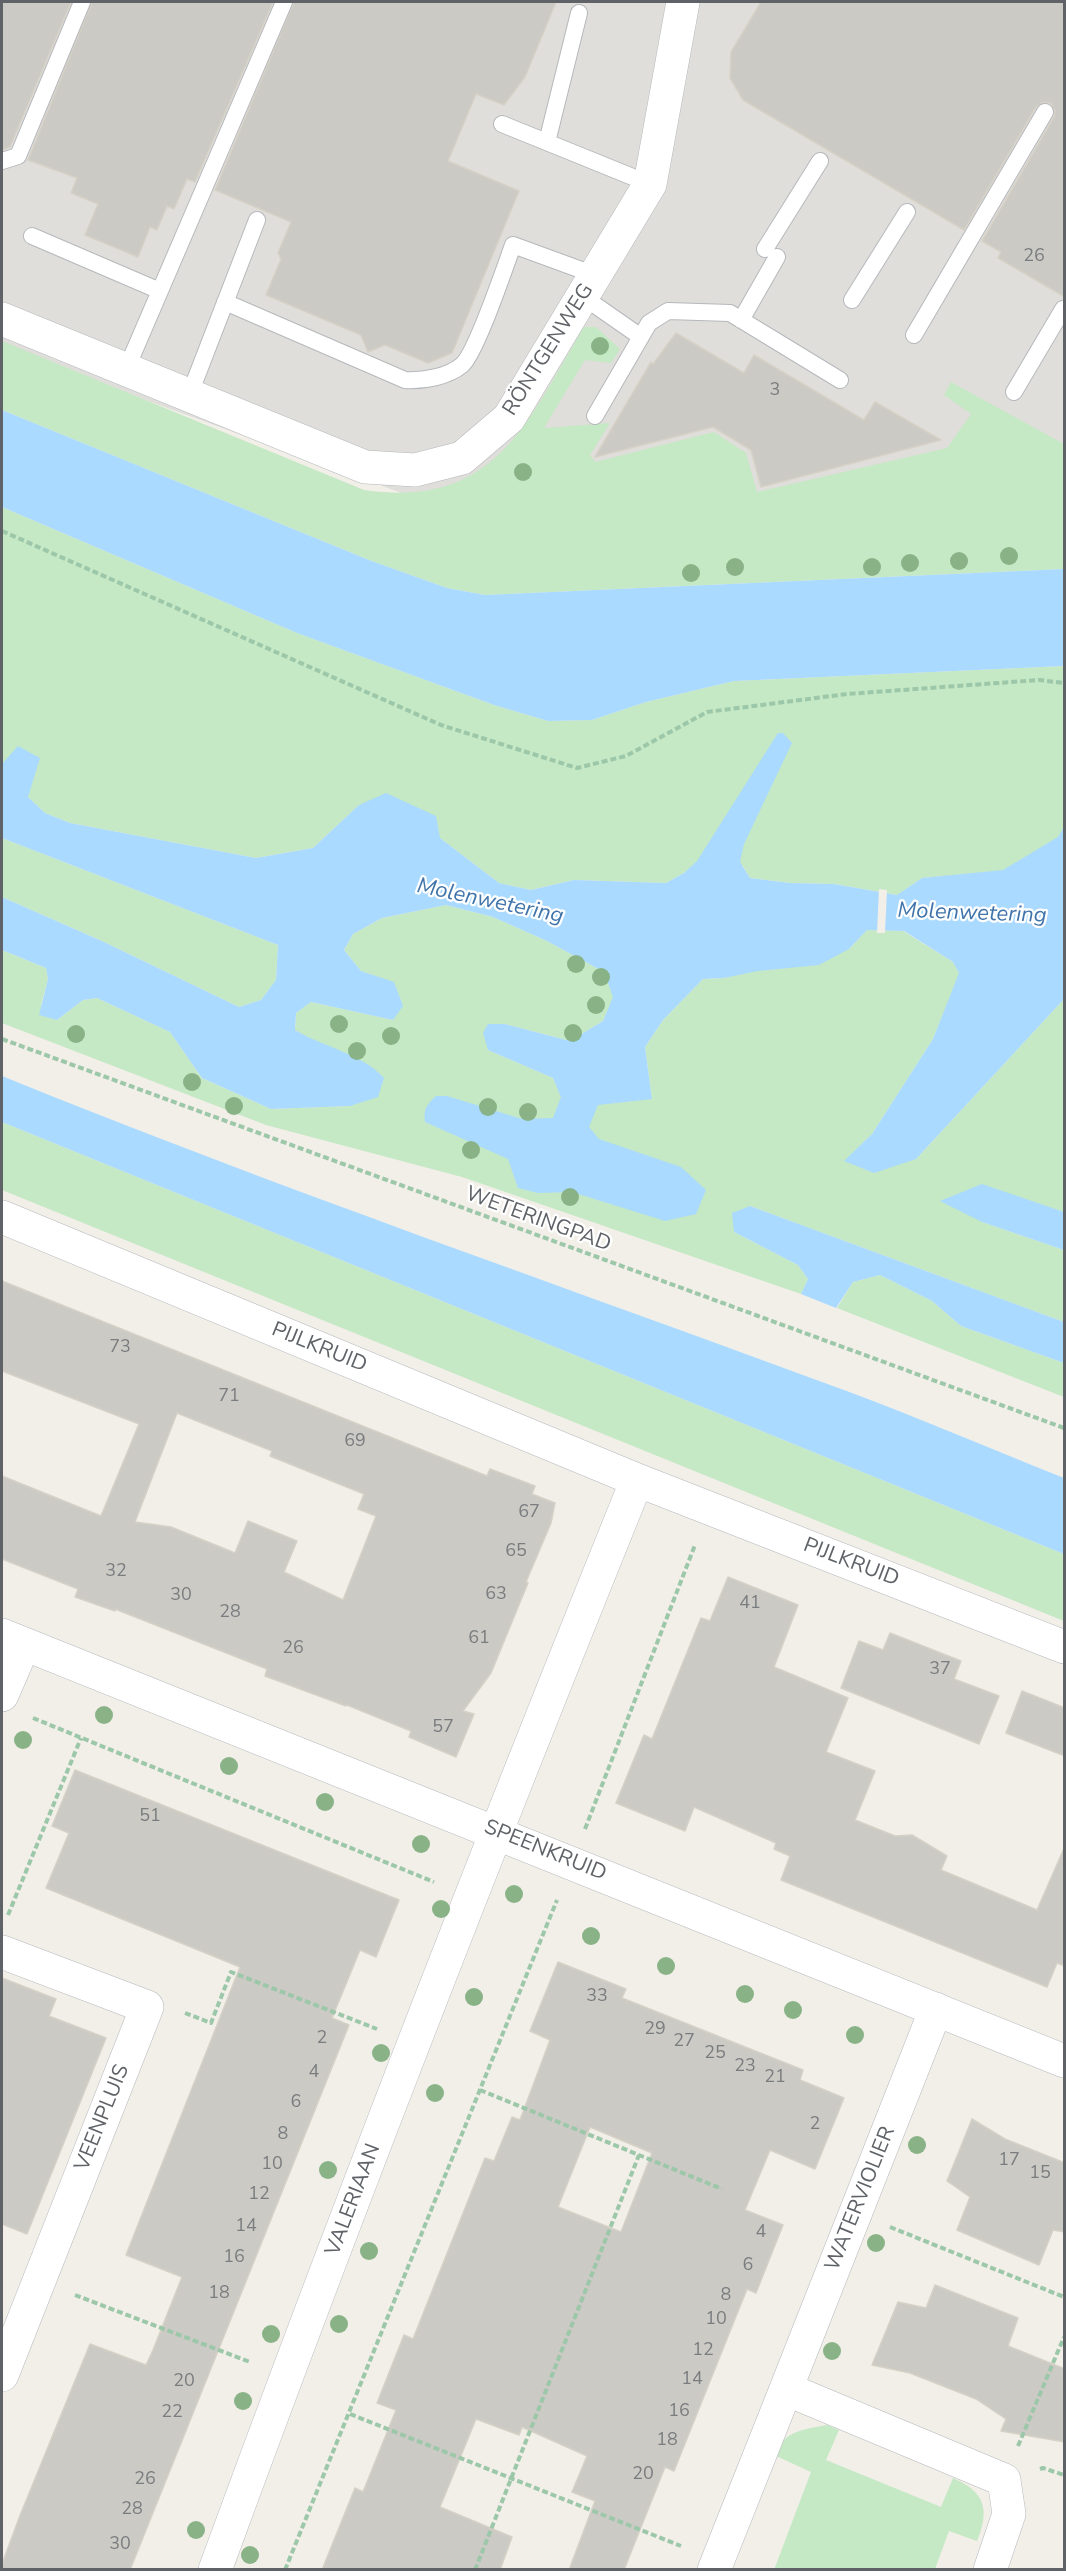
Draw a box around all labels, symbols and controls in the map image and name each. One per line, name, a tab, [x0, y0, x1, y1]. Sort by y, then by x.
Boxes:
house number: 26	[1023, 246, 1045, 268]
street label: RÖNTGENWEG	[498, 279, 600, 421]
house number: 3	[770, 380, 780, 402]
water label: Molenwetering	[414, 874, 566, 930]
water label: Molenwetering	[897, 898, 1047, 930]
street label: WETERINGPAD	[462, 1182, 614, 1258]
street label: PIJLKRUID	[268, 1318, 370, 1378]
house number: 73	[109, 1337, 131, 1359]
house number: 71	[218, 1386, 240, 1408]
house number: 69	[344, 1431, 366, 1453]
house number: 67	[518, 1502, 540, 1524]
street label: PIJLKRUID	[800, 1533, 902, 1593]
house number: 65	[505, 1541, 527, 1563]
house number: 32	[105, 1561, 127, 1583]
house number: 63	[485, 1584, 507, 1606]
house number: 30	[170, 1585, 192, 1607]
house number: 41	[739, 1593, 761, 1615]
house number: 28	[219, 1602, 241, 1624]
house number: 61	[468, 1628, 490, 1650]
house number: 26	[282, 1638, 304, 1660]
house number: 37	[929, 1659, 951, 1681]
house number: 57	[432, 1717, 454, 1739]
house number: 51	[139, 1806, 161, 1828]
street label: SPEENKRUID	[480, 1815, 610, 1887]
house number: 33	[586, 1986, 608, 2008]
house number: 29	[644, 2019, 666, 2041]
house number: 2	[317, 2028, 327, 2050]
house number: 27	[673, 2031, 695, 2053]
house number: 25	[704, 2043, 726, 2065]
house number: 23	[734, 2056, 756, 2078]
street label: VEENPLUIS	[70, 2061, 136, 2175]
house number: 4	[309, 2062, 319, 2084]
house number: 21	[764, 2067, 786, 2089]
house number: 6	[291, 2092, 301, 2114]
house number: 2	[810, 2114, 820, 2136]
street label: WATERVIOLIER	[821, 2123, 901, 2275]
house number: 8	[278, 2124, 288, 2146]
street label: VALERIAAN	[321, 2140, 387, 2260]
house number: 17	[998, 2150, 1020, 2172]
house number: 10	[261, 2154, 283, 2176]
house number: 15	[1029, 2163, 1051, 2185]
house number: 12	[248, 2184, 270, 2206]
house number: 14	[235, 2216, 257, 2238]
house number: 4	[756, 2222, 766, 2244]
house number: 16	[223, 2247, 245, 2269]
house number: 6	[743, 2255, 753, 2277]
house number: 18	[208, 2283, 230, 2305]
house number: 8	[721, 2285, 731, 2307]
house number: 10	[705, 2309, 727, 2331]
house number: 12	[692, 2340, 714, 2362]
house number: 14	[681, 2369, 703, 2391]
house number: 20	[173, 2371, 195, 2393]
house number: 16	[668, 2401, 690, 2423]
house number: 22	[161, 2402, 183, 2424]
house number: 18	[656, 2430, 678, 2452]
house number: 20	[632, 2464, 654, 2486]
house number: 26	[134, 2469, 156, 2491]
house number: 28	[121, 2499, 143, 2521]
house number: 30	[109, 2534, 131, 2556]

